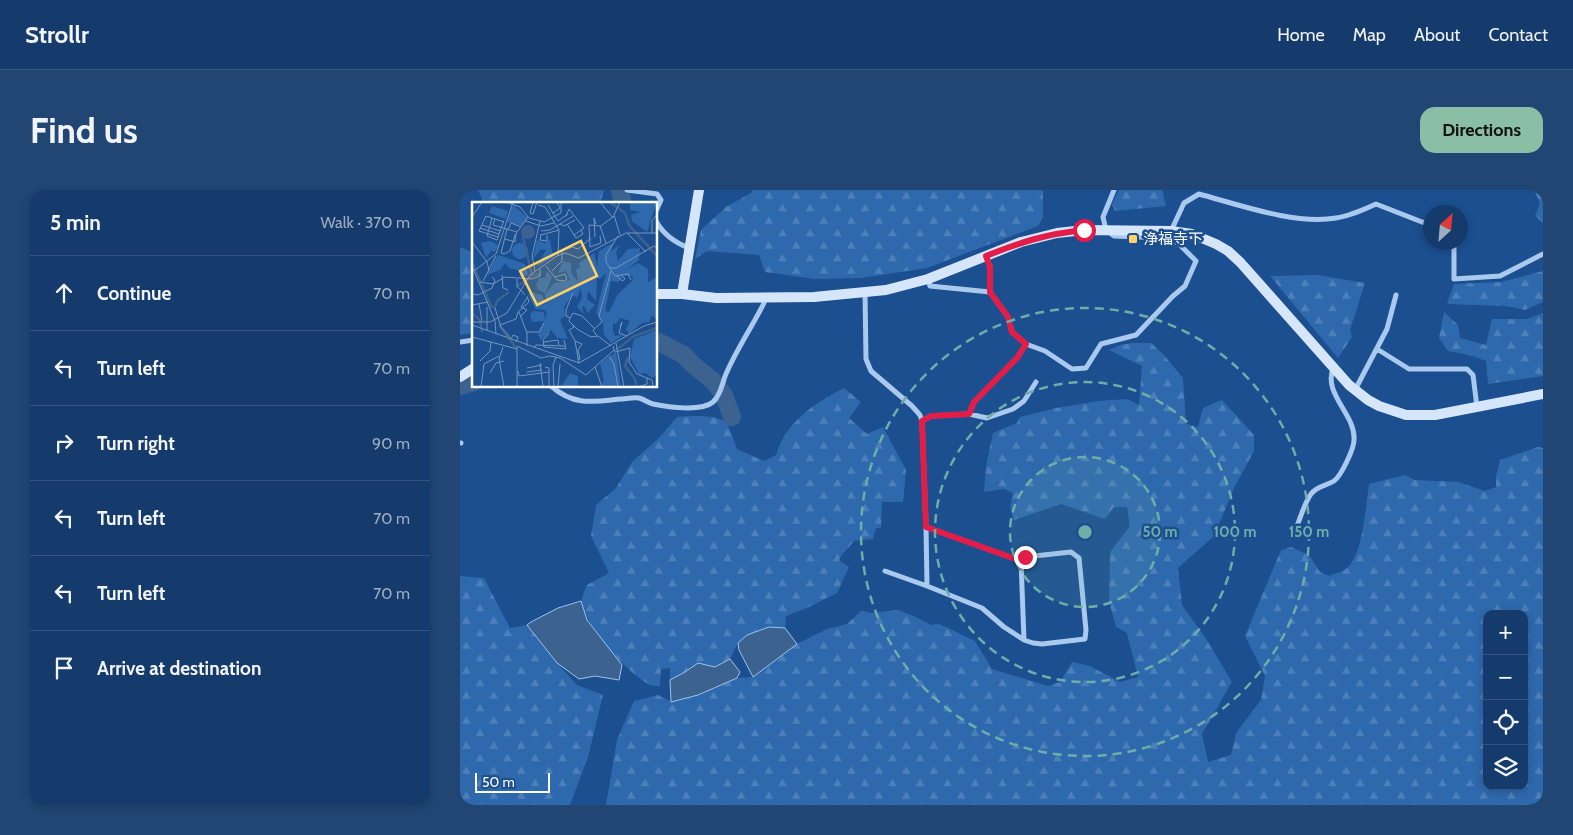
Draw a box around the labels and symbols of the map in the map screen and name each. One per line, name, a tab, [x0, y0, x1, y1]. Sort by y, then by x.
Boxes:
inset map	[472, 202, 658, 388]
north arrow	[1423, 205, 1468, 250]
route start	[1073, 219, 1096, 242]
place label: 浄福寺下	[1143, 230, 1203, 248]
marker: 浄福寺下	[1127, 233, 1139, 245]
centre of rings	[1076, 523, 1094, 541]
text: 50 m	[1142, 523, 1178, 541]
text: 100 m	[1213, 523, 1257, 541]
text: 150 m	[1289, 523, 1329, 541]
route end	[1014, 546, 1037, 569]
scale bar	[475, 770, 550, 793]

